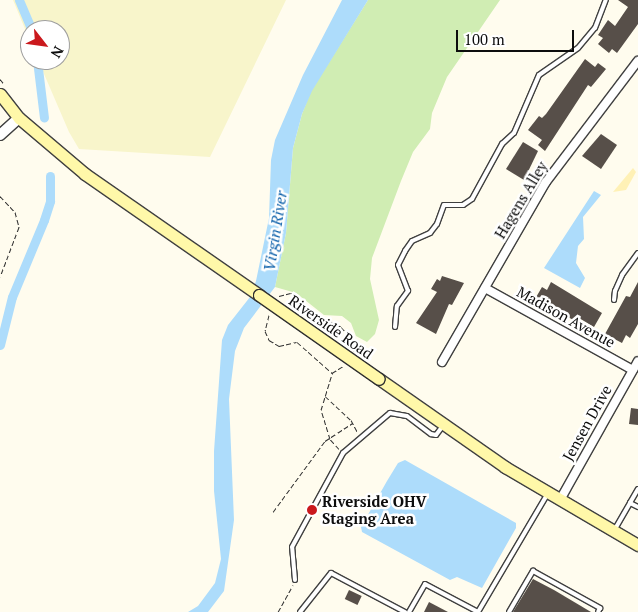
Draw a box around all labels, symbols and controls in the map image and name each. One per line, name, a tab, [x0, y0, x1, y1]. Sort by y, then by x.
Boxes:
north arrow	[20, 20, 70, 70]
scale bar	[458, 20, 576, 52]
text: 100 m	[464, 29, 505, 49]
text: N	[47, 43, 68, 62]
street label: Hagens Alley	[491, 158, 551, 242]
water label: Virgin River	[259, 189, 291, 273]
street label: Madison Avenue	[514, 282, 618, 352]
street label: Riverside Road	[285, 291, 377, 363]
street label: Jensen Drive	[559, 382, 615, 464]
place label: Riverside OHV Staging Area	[322, 492, 427, 527]
marker: Riverside OHV Staging Area	[306, 504, 318, 516]

